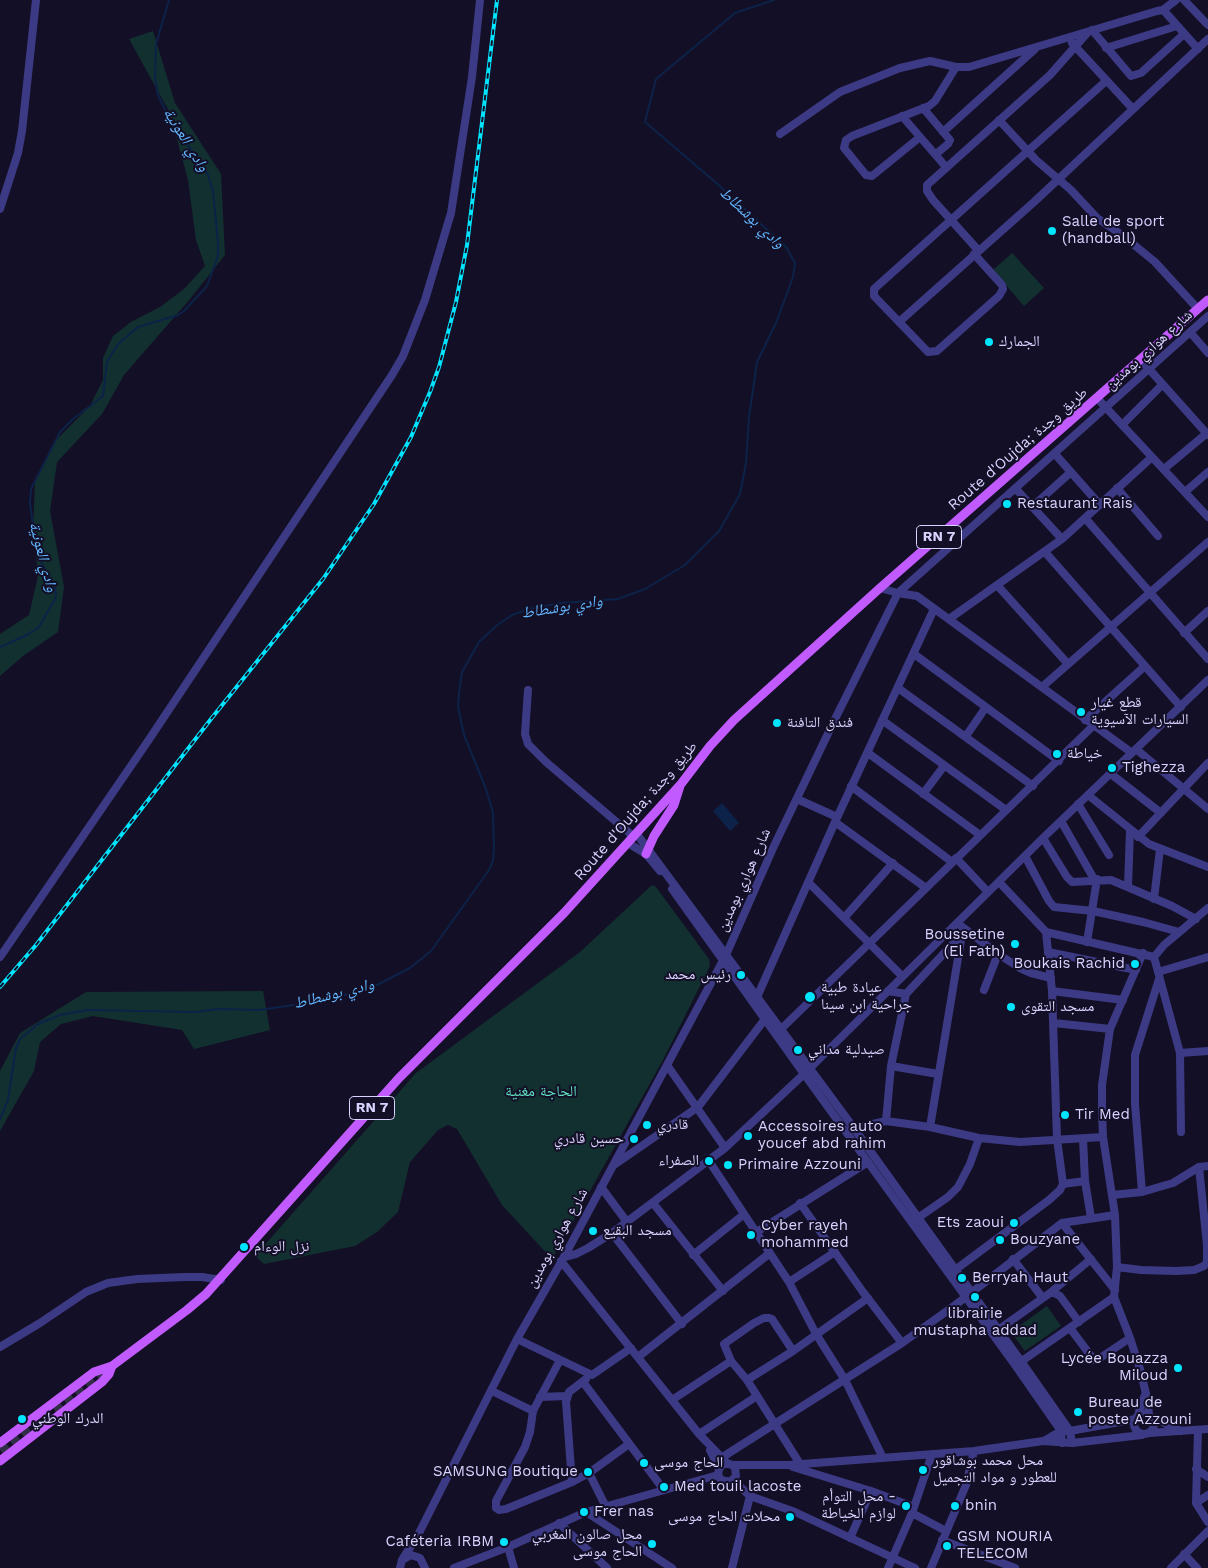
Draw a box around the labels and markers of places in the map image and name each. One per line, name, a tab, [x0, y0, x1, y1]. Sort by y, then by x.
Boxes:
place label: Salle de sport (handball)	[1062, 213, 1164, 248]
marker: Salle de sport (handball)	[1046, 225, 1058, 237]
place label: الجمارك	[999, 333, 1040, 351]
marker: الجمارك	[983, 336, 995, 348]
place label: Restaurant Rais	[1017, 495, 1133, 513]
marker: Restaurant Rais	[1001, 498, 1013, 510]
place label: قطع غيار السيارات الآسيوية	[1091, 694, 1188, 729]
marker: قطع غيار السيارات الآسيوية	[1075, 706, 1087, 718]
place label: فندق التافنة	[787, 714, 853, 732]
marker: فندق التافنة	[771, 717, 783, 729]
place label: خياطة	[1067, 745, 1102, 763]
marker: خياطة	[1051, 748, 1063, 760]
place label: Tighezza	[1122, 759, 1185, 777]
marker: Tighezza	[1106, 762, 1118, 774]
place label: Boussetine (El Fath)	[924, 926, 1005, 961]
marker: Boussetine (El Fath)	[1009, 938, 1021, 950]
place label: Boukais Rachid	[1014, 955, 1125, 973]
marker: Boukais Rachid	[1129, 958, 1141, 970]
place label: رئيس محمد	[665, 966, 731, 984]
marker: رئيس محمد	[735, 969, 747, 981]
place label: عيادة طبية جراحية ابن سينا	[821, 979, 912, 1014]
marker: عيادة طبية جراحية ابن سينا	[803, 990, 817, 1004]
place label: مسجد التقوى	[1021, 998, 1094, 1016]
marker: مسجد التقوى	[1005, 1001, 1017, 1013]
place label: صيدلية مداني	[808, 1041, 885, 1059]
marker: صيدلية مداني	[792, 1044, 804, 1056]
place label: Tir Med	[1075, 1106, 1130, 1124]
marker: Tir Med	[1059, 1109, 1071, 1121]
place label: قادري	[657, 1116, 688, 1134]
place label: Accessoires auto youcef abd rahim	[758, 1118, 886, 1153]
marker: قادري	[641, 1119, 653, 1131]
place label: حسين قادري	[554, 1130, 624, 1148]
marker: Accessoires auto youcef abd rahim	[742, 1130, 754, 1142]
marker: حسين قادري	[628, 1133, 640, 1145]
place label: الصفراء	[659, 1152, 699, 1170]
marker: الصفراء	[703, 1155, 715, 1167]
place label: Primaire Azzouni	[738, 1156, 861, 1174]
marker: Primaire Azzouni	[722, 1159, 734, 1171]
place label: Ets zaoui	[937, 1214, 1004, 1232]
place label: Cyber rayeh mohammed	[761, 1217, 849, 1252]
marker: Ets zaoui	[1008, 1217, 1020, 1229]
place label: مسجد البقيع	[603, 1222, 671, 1240]
marker: مسجد البقيع	[587, 1225, 599, 1237]
marker: Cyber rayeh mohammed	[745, 1229, 757, 1241]
place label: Bouzyane	[1010, 1231, 1080, 1249]
marker: Bouzyane	[994, 1234, 1006, 1246]
place label: نزل الوءام	[254, 1238, 309, 1256]
marker: نزل الوءام	[238, 1241, 250, 1253]
place label: Berryah Haut	[972, 1269, 1068, 1287]
marker: Berryah Haut	[956, 1272, 968, 1284]
marker: librairie mustapha addad	[969, 1291, 981, 1303]
place label: librairie mustapha addad	[913, 1305, 1037, 1340]
place label: Lycée Bouazza Miloud	[1061, 1350, 1168, 1385]
marker: Lycée Bouazza Miloud	[1172, 1362, 1184, 1374]
place label: Bureau de poste Azzouni	[1088, 1394, 1192, 1429]
marker: Bureau de poste Azzouni	[1072, 1406, 1084, 1418]
place label: الدرك الوطني	[32, 1410, 103, 1428]
marker: الدرك الوطني	[16, 1413, 28, 1425]
place label: محل محمد بوشاقور للعطور و مواد التجميل	[933, 1452, 1057, 1487]
place label: الحاج موسى	[654, 1454, 723, 1472]
marker: الحاج موسى	[638, 1457, 650, 1469]
place label: SAMSUNG Boutique	[433, 1463, 578, 1481]
marker: محل محمد بوشاقور للعطور و مواد التجميل	[917, 1464, 929, 1476]
marker: SAMSUNG Boutique	[582, 1466, 594, 1478]
place label: Med touil lacoste	[674, 1478, 801, 1496]
marker: Med touil lacoste	[658, 1481, 670, 1493]
place label: محل التوأم - لوازم الخياطة	[821, 1488, 896, 1523]
place label: bnin	[965, 1497, 997, 1515]
marker: محل التوأم - لوازم الخياطة	[900, 1500, 912, 1512]
marker: bnin	[949, 1500, 961, 1512]
place label: Frer nas	[594, 1503, 654, 1521]
marker: Frer nas	[578, 1506, 590, 1518]
place label: محلات الحاج موسى	[668, 1508, 780, 1526]
marker: محلات الحاج موسى	[784, 1511, 796, 1523]
place label: محل صالون المغربي الحاج موسى	[532, 1526, 642, 1561]
place label: GSM NOURIA TELECOM	[957, 1528, 1053, 1563]
place label: Caféteria IRBM	[386, 1533, 494, 1551]
marker: Caféteria IRBM	[498, 1536, 510, 1548]
marker: محل صالون المغربي الحاج موسى	[646, 1538, 658, 1550]
marker: GSM NOURIA TELECOM	[941, 1540, 953, 1552]

